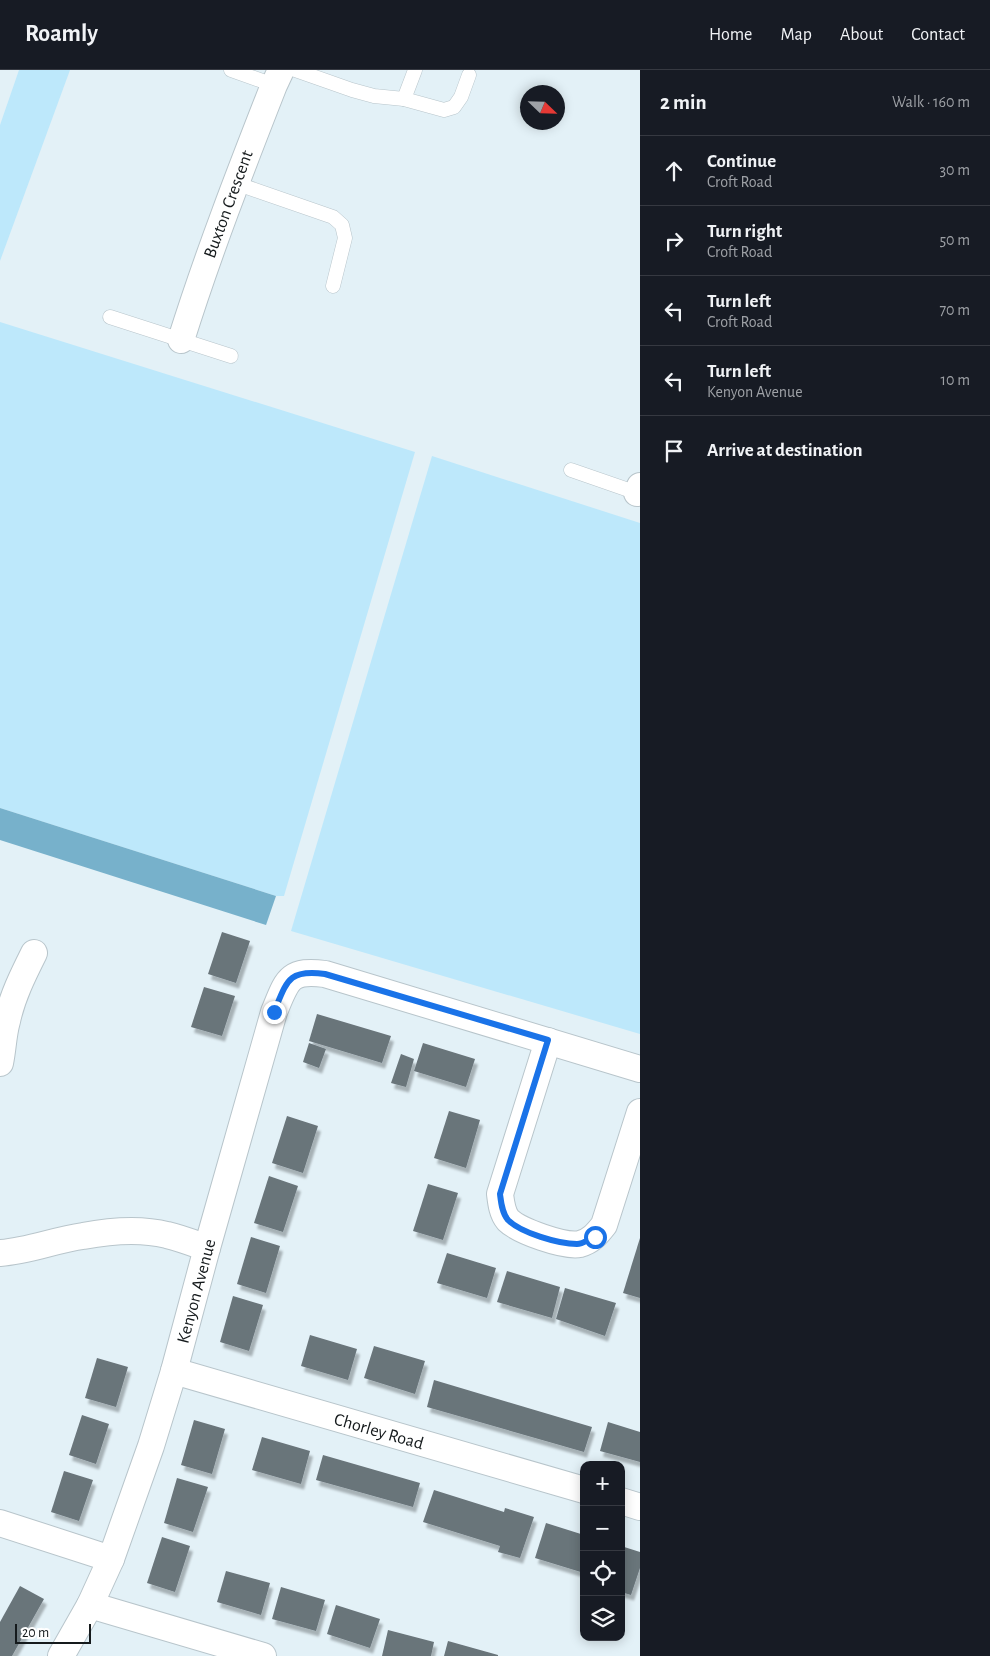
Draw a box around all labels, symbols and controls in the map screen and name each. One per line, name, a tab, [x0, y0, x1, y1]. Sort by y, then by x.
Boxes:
text: Roamly	[25, 22, 98, 46]
text: Home	[709, 26, 752, 44]
text: Map	[780, 26, 812, 44]
text: About	[840, 26, 883, 44]
text: Contact	[911, 26, 965, 44]
north arrow	[520, 85, 565, 130]
text: 2 min	[660, 92, 707, 113]
text: Walk · 160 m	[892, 94, 970, 110]
street label: Buxton Crescent	[201, 148, 257, 261]
text: Continue	[707, 152, 776, 171]
icon: ahead	[660, 157, 688, 185]
text: 30 m	[940, 162, 970, 178]
text: Croft Road	[707, 174, 772, 190]
text: Turn right	[707, 222, 782, 241]
icon: right	[660, 227, 688, 255]
text: 50 m	[939, 232, 970, 248]
text: Croft Road	[707, 244, 772, 260]
text: Turn left	[707, 292, 771, 311]
icon: left	[660, 297, 688, 325]
text: 70 m	[939, 302, 970, 318]
text: Croft Road	[707, 314, 772, 330]
text: Turn left	[707, 362, 771, 381]
icon: left	[660, 367, 688, 395]
text: 10 m	[941, 372, 970, 388]
text: Kenyon Avenue	[707, 384, 803, 400]
icon: arrive	[660, 437, 688, 465]
text: Arrive at destination	[707, 441, 863, 460]
route end	[263, 1001, 286, 1024]
route start	[584, 1226, 607, 1249]
street label: Kenyon Avenue	[174, 1237, 220, 1346]
street label: Chorley Road	[332, 1411, 426, 1453]
map controls	[580, 1461, 625, 1641]
button: +	[580, 1461, 625, 1506]
button: −	[580, 1506, 625, 1551]
button: locate	[580, 1551, 625, 1596]
button: layers	[580, 1596, 625, 1641]
scale bar	[15, 1621, 91, 1644]
text: 20 m	[22, 1626, 49, 1640]

